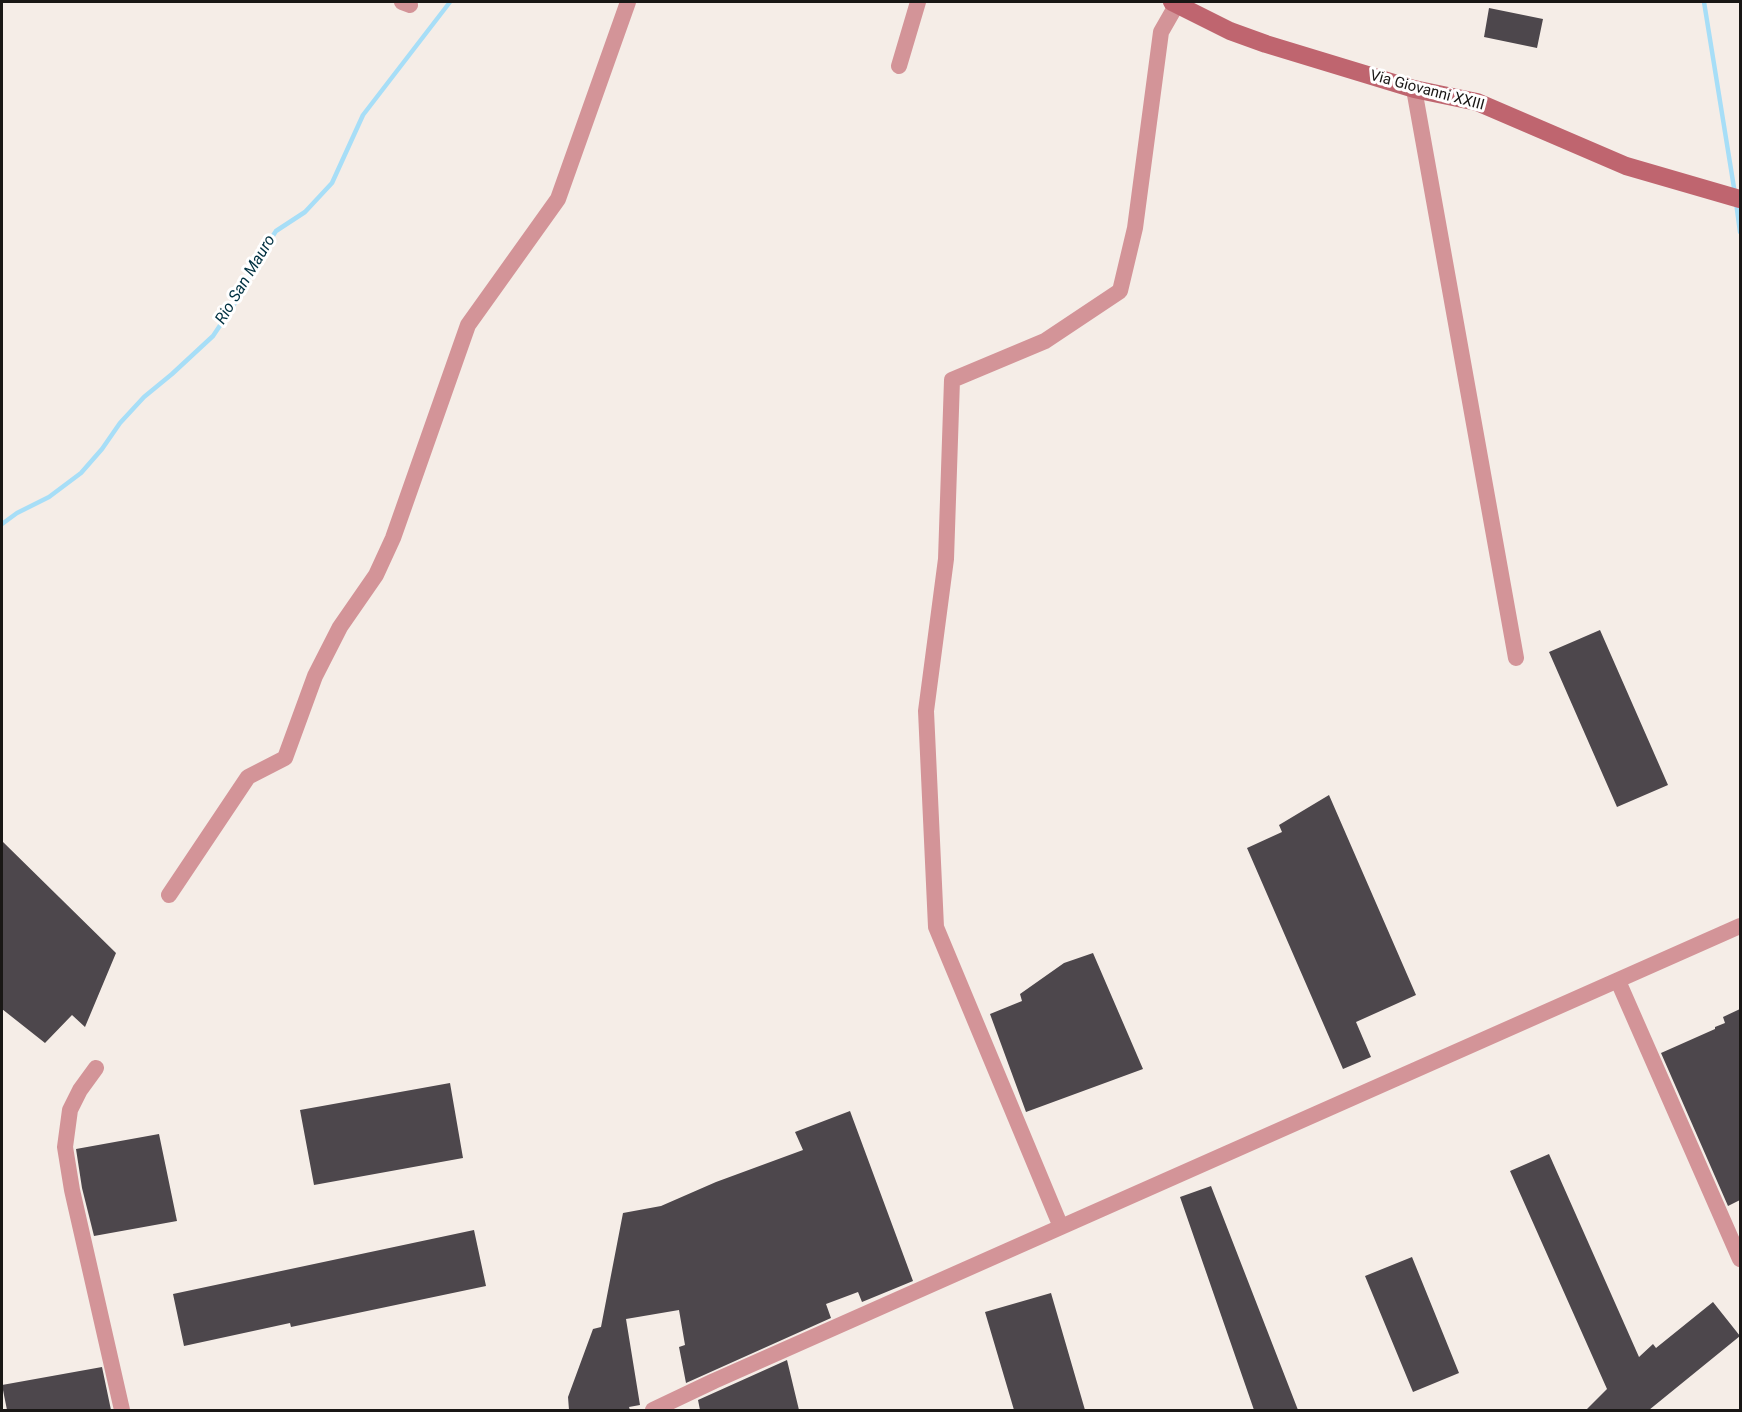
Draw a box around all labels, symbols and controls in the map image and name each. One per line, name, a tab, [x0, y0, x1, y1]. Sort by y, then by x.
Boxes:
street label: Via Giovanni XXIII	[1368, 67, 1486, 115]
water label: Rio San Mauro	[212, 232, 280, 328]

